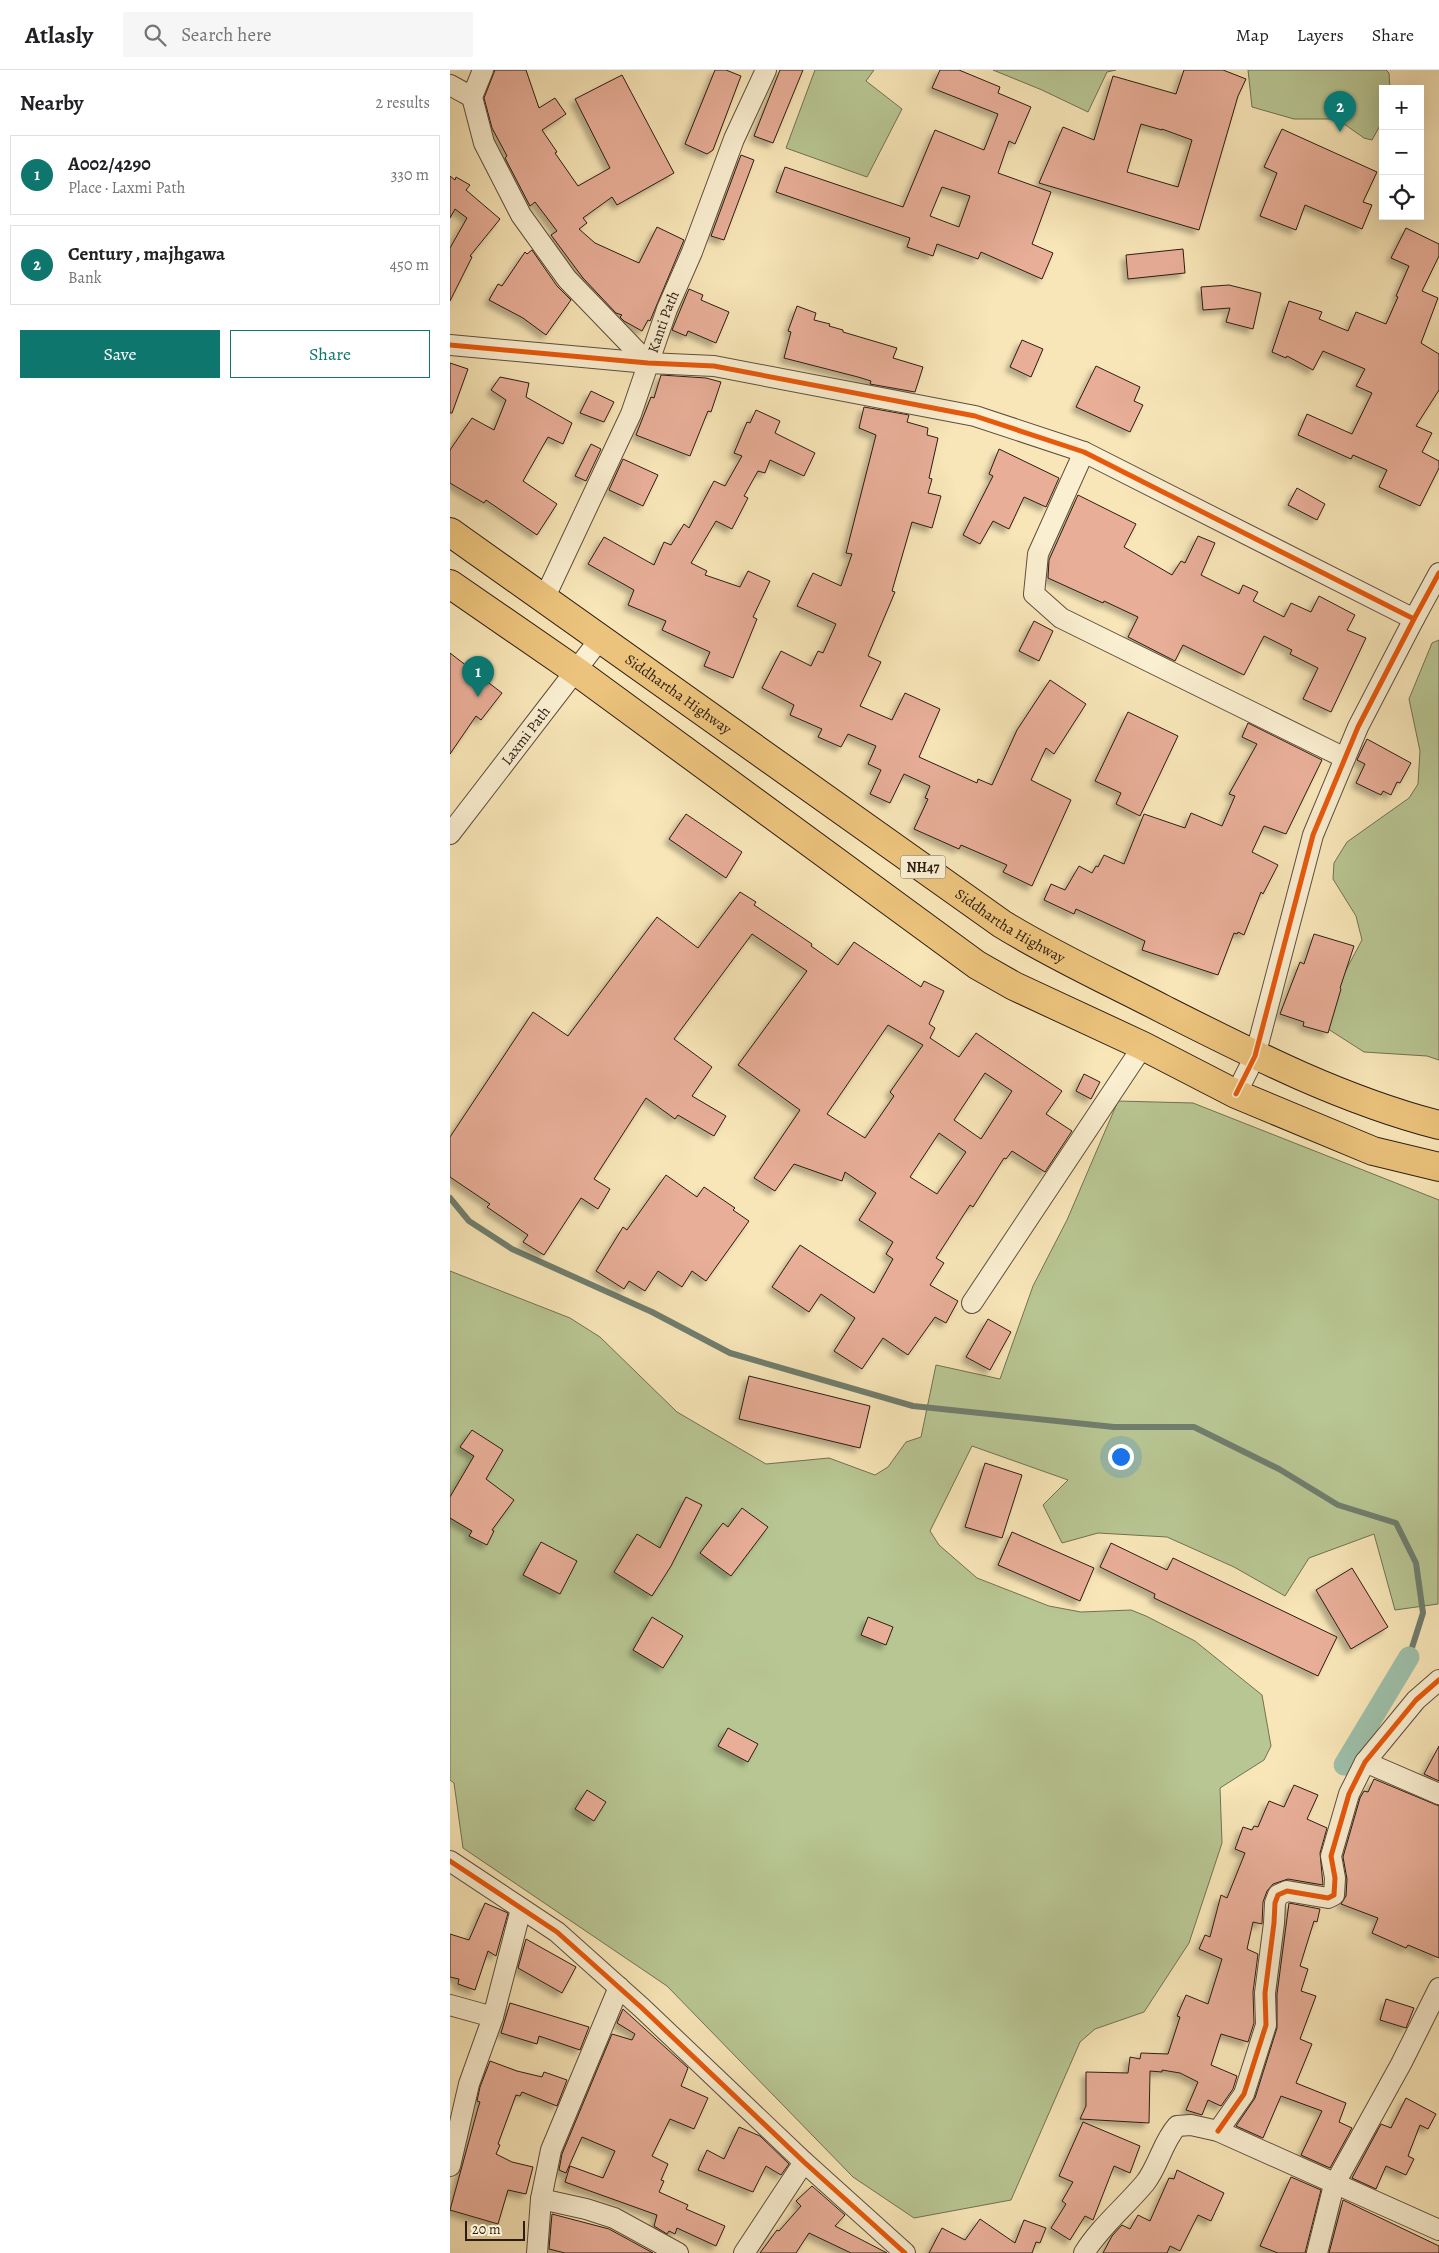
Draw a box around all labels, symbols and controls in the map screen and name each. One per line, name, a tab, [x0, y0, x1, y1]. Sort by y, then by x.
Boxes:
search box	[123, 12, 473, 57]
text: Atlasly	[25, 19, 93, 51]
icon: search	[141, 21, 169, 49]
text: Search here	[181, 22, 272, 48]
text: Map	[1236, 23, 1269, 47]
text: Layers	[1297, 23, 1344, 47]
text: Share	[1372, 23, 1414, 47]
map controls	[1379, 85, 1424, 220]
button: +	[1379, 85, 1424, 130]
text: Nearby	[20, 89, 83, 117]
pin: 2	[1324, 91, 1356, 132]
text: 2 results	[375, 92, 430, 114]
button: −	[1379, 130, 1424, 175]
text: A002/4290	[68, 151, 151, 177]
text: 1	[34, 164, 40, 186]
text: 330 m	[391, 164, 429, 186]
button: locate	[1379, 175, 1424, 220]
text: Place · Laxmi Path	[68, 177, 185, 199]
text: Century , majhgawa	[68, 241, 225, 267]
text: 2	[33, 254, 41, 276]
text: 450 m	[390, 254, 429, 276]
text: Bank	[68, 267, 102, 289]
street label: Kanti Path	[643, 288, 684, 356]
button: Save	[20, 330, 220, 378]
button: Share	[230, 330, 430, 378]
street label: Siddhartha Highway	[621, 649, 736, 739]
pin: 1	[462, 656, 494, 697]
street label: Laxmi Path	[497, 702, 555, 769]
road number: NH47	[900, 856, 946, 879]
street label: Siddhartha Highway	[951, 884, 1069, 968]
your location	[1108, 1444, 1134, 1470]
scale bar	[465, 2218, 525, 2241]
text: 20 m	[472, 2220, 501, 2239]

